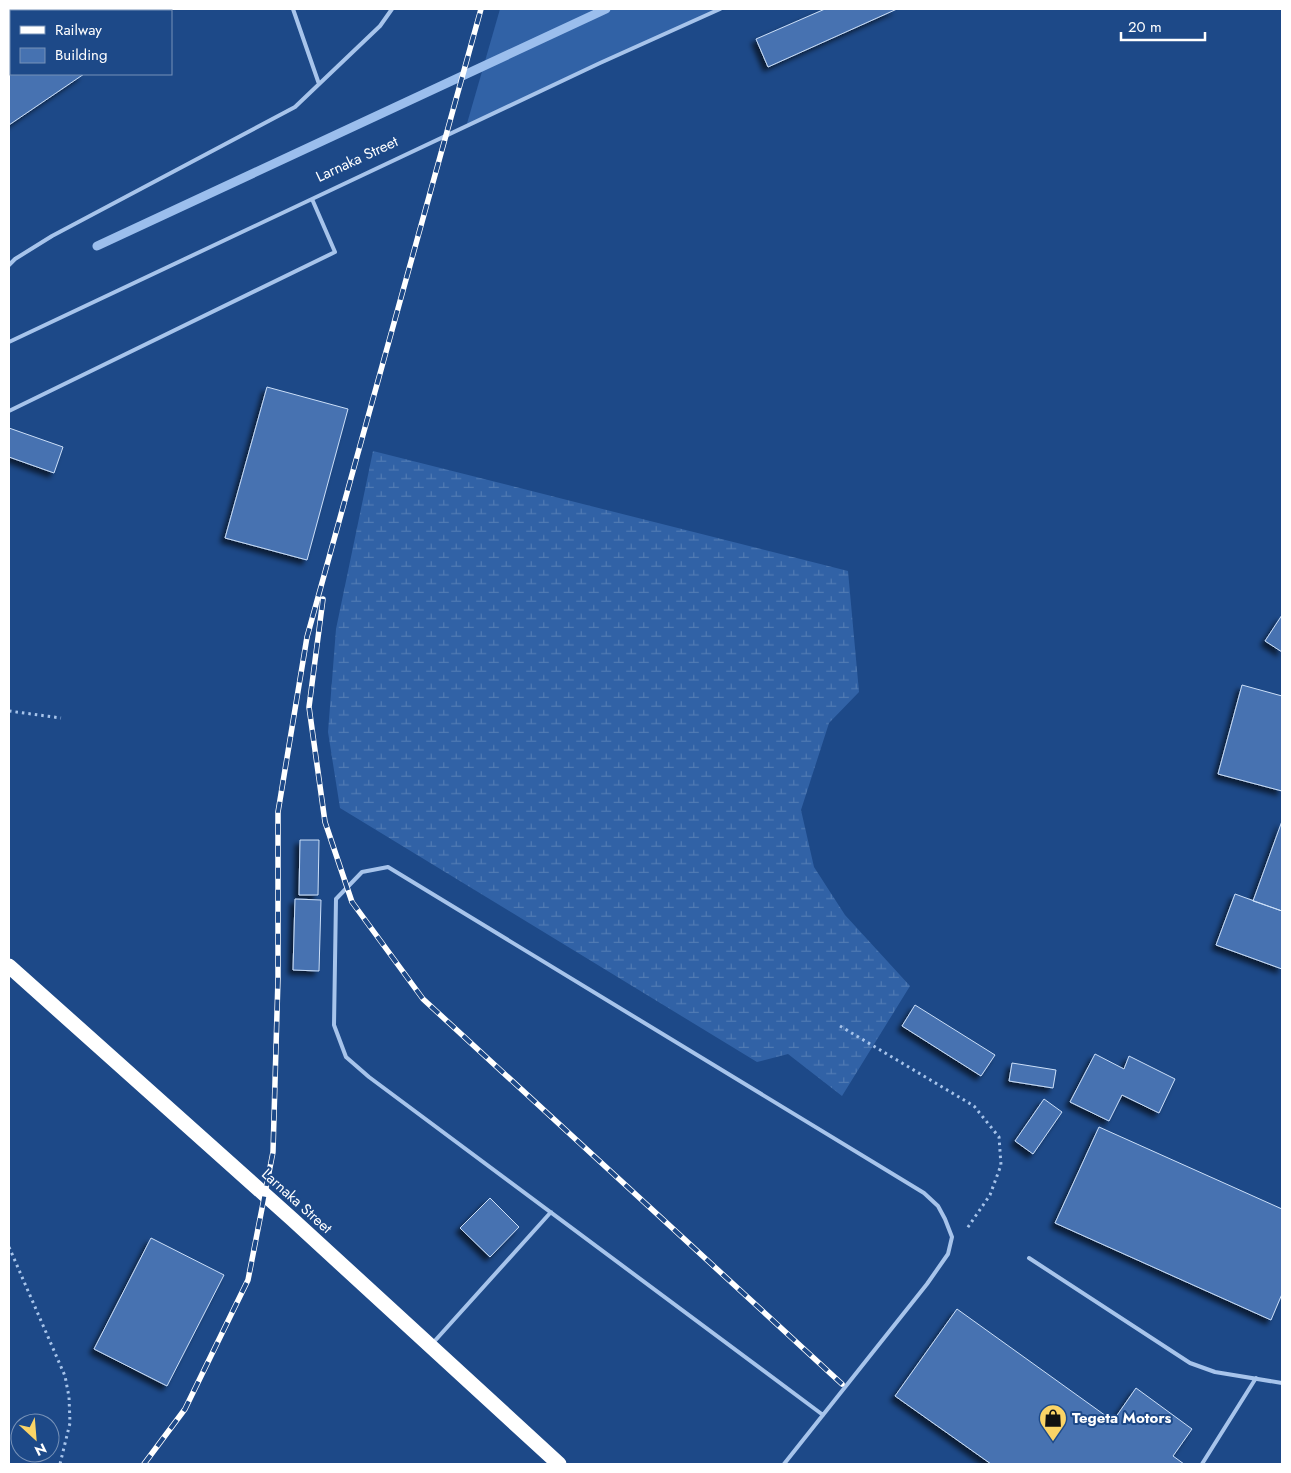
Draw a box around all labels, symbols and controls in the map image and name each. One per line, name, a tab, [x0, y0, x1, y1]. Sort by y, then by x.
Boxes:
legend	[10, 10, 172, 75]
scale bar	[1121, 10, 1205, 42]
text: 20 m	[1128, 16, 1162, 38]
text: Railway	[55, 19, 102, 41]
text: Building	[55, 44, 107, 66]
street label: Larnaka Street	[312, 130, 402, 188]
street label: Larnaka Street	[257, 1163, 337, 1239]
shop icon: Tegeta Motors	[1038, 1403, 1068, 1442]
place label: Tegeta Motors	[1072, 1407, 1172, 1429]
north arrow	[10, 1413, 60, 1463]
text: N	[31, 1438, 50, 1461]

